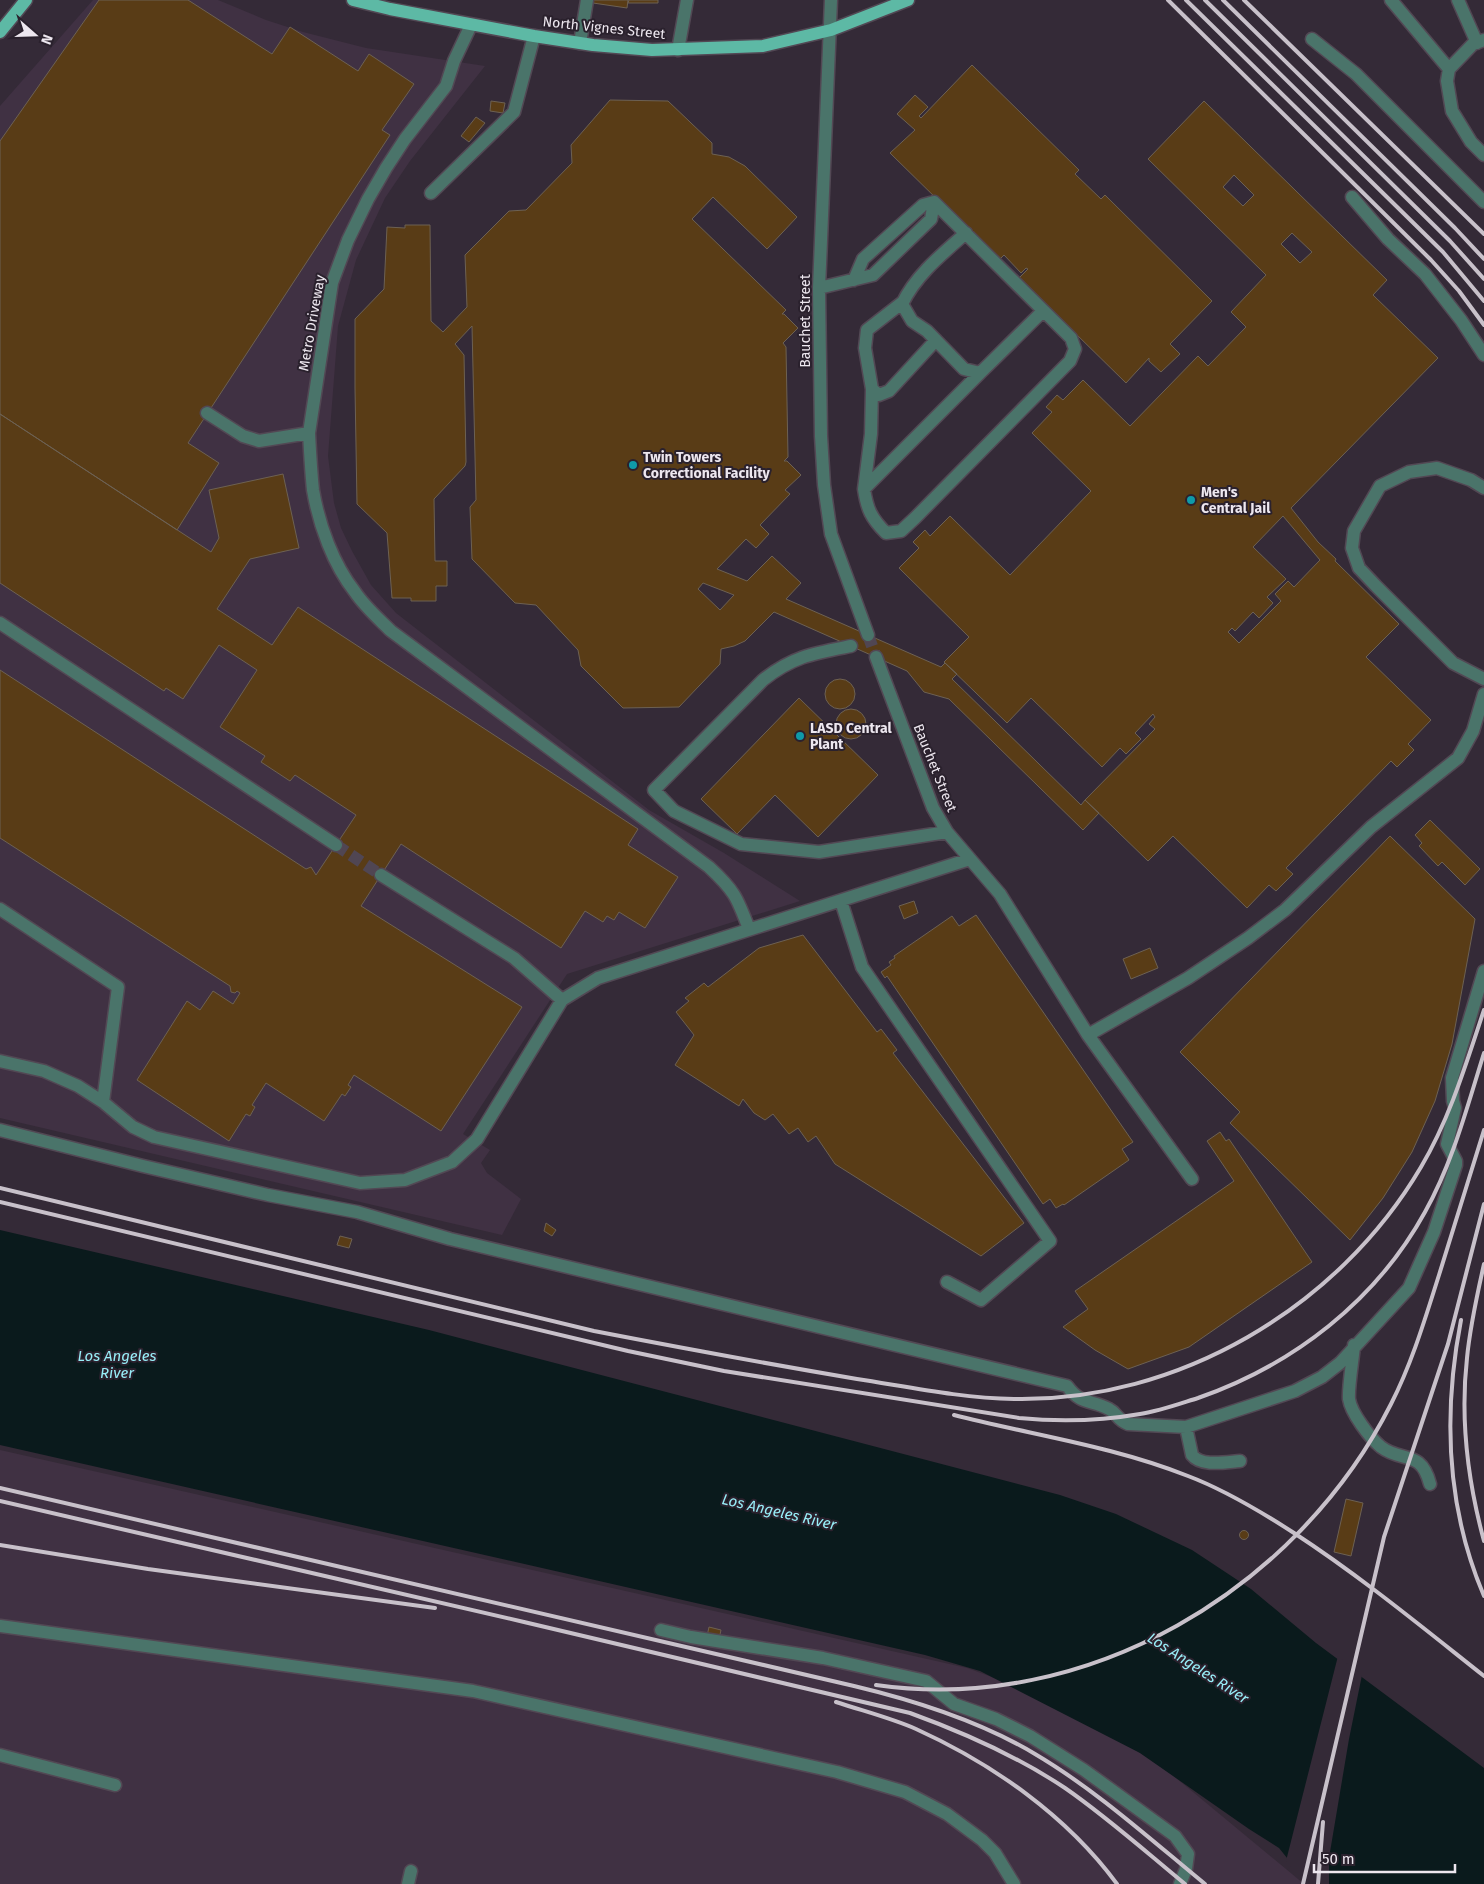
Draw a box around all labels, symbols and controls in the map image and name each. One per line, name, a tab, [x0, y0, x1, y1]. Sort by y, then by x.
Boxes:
north arrow	[10, 10, 60, 60]
street label: North Vignes Street	[542, 13, 667, 43]
text: N	[37, 32, 56, 47]
street label: Metro Driveway	[295, 273, 329, 372]
street label: Bauchet Street	[797, 273, 814, 368]
place label: Twin Towers Correctional Facility	[643, 449, 771, 482]
marker: Twin Towers Correctional Facility	[627, 459, 639, 471]
place label: Men's Central Jail	[1201, 484, 1271, 517]
marker: Men's Central Jail	[1185, 494, 1197, 506]
place label: LASD Central Plant	[810, 720, 893, 753]
street label: Bauchet Street	[910, 721, 961, 815]
marker: LASD Central Plant	[794, 730, 806, 742]
water label: Los Angeles River	[77, 1347, 157, 1382]
water label: Los Angeles River	[720, 1490, 839, 1534]
water label: Los Angeles River	[1144, 1629, 1253, 1708]
scale bar	[1314, 1842, 1455, 1874]
text: 50 m	[1322, 1850, 1355, 1868]

